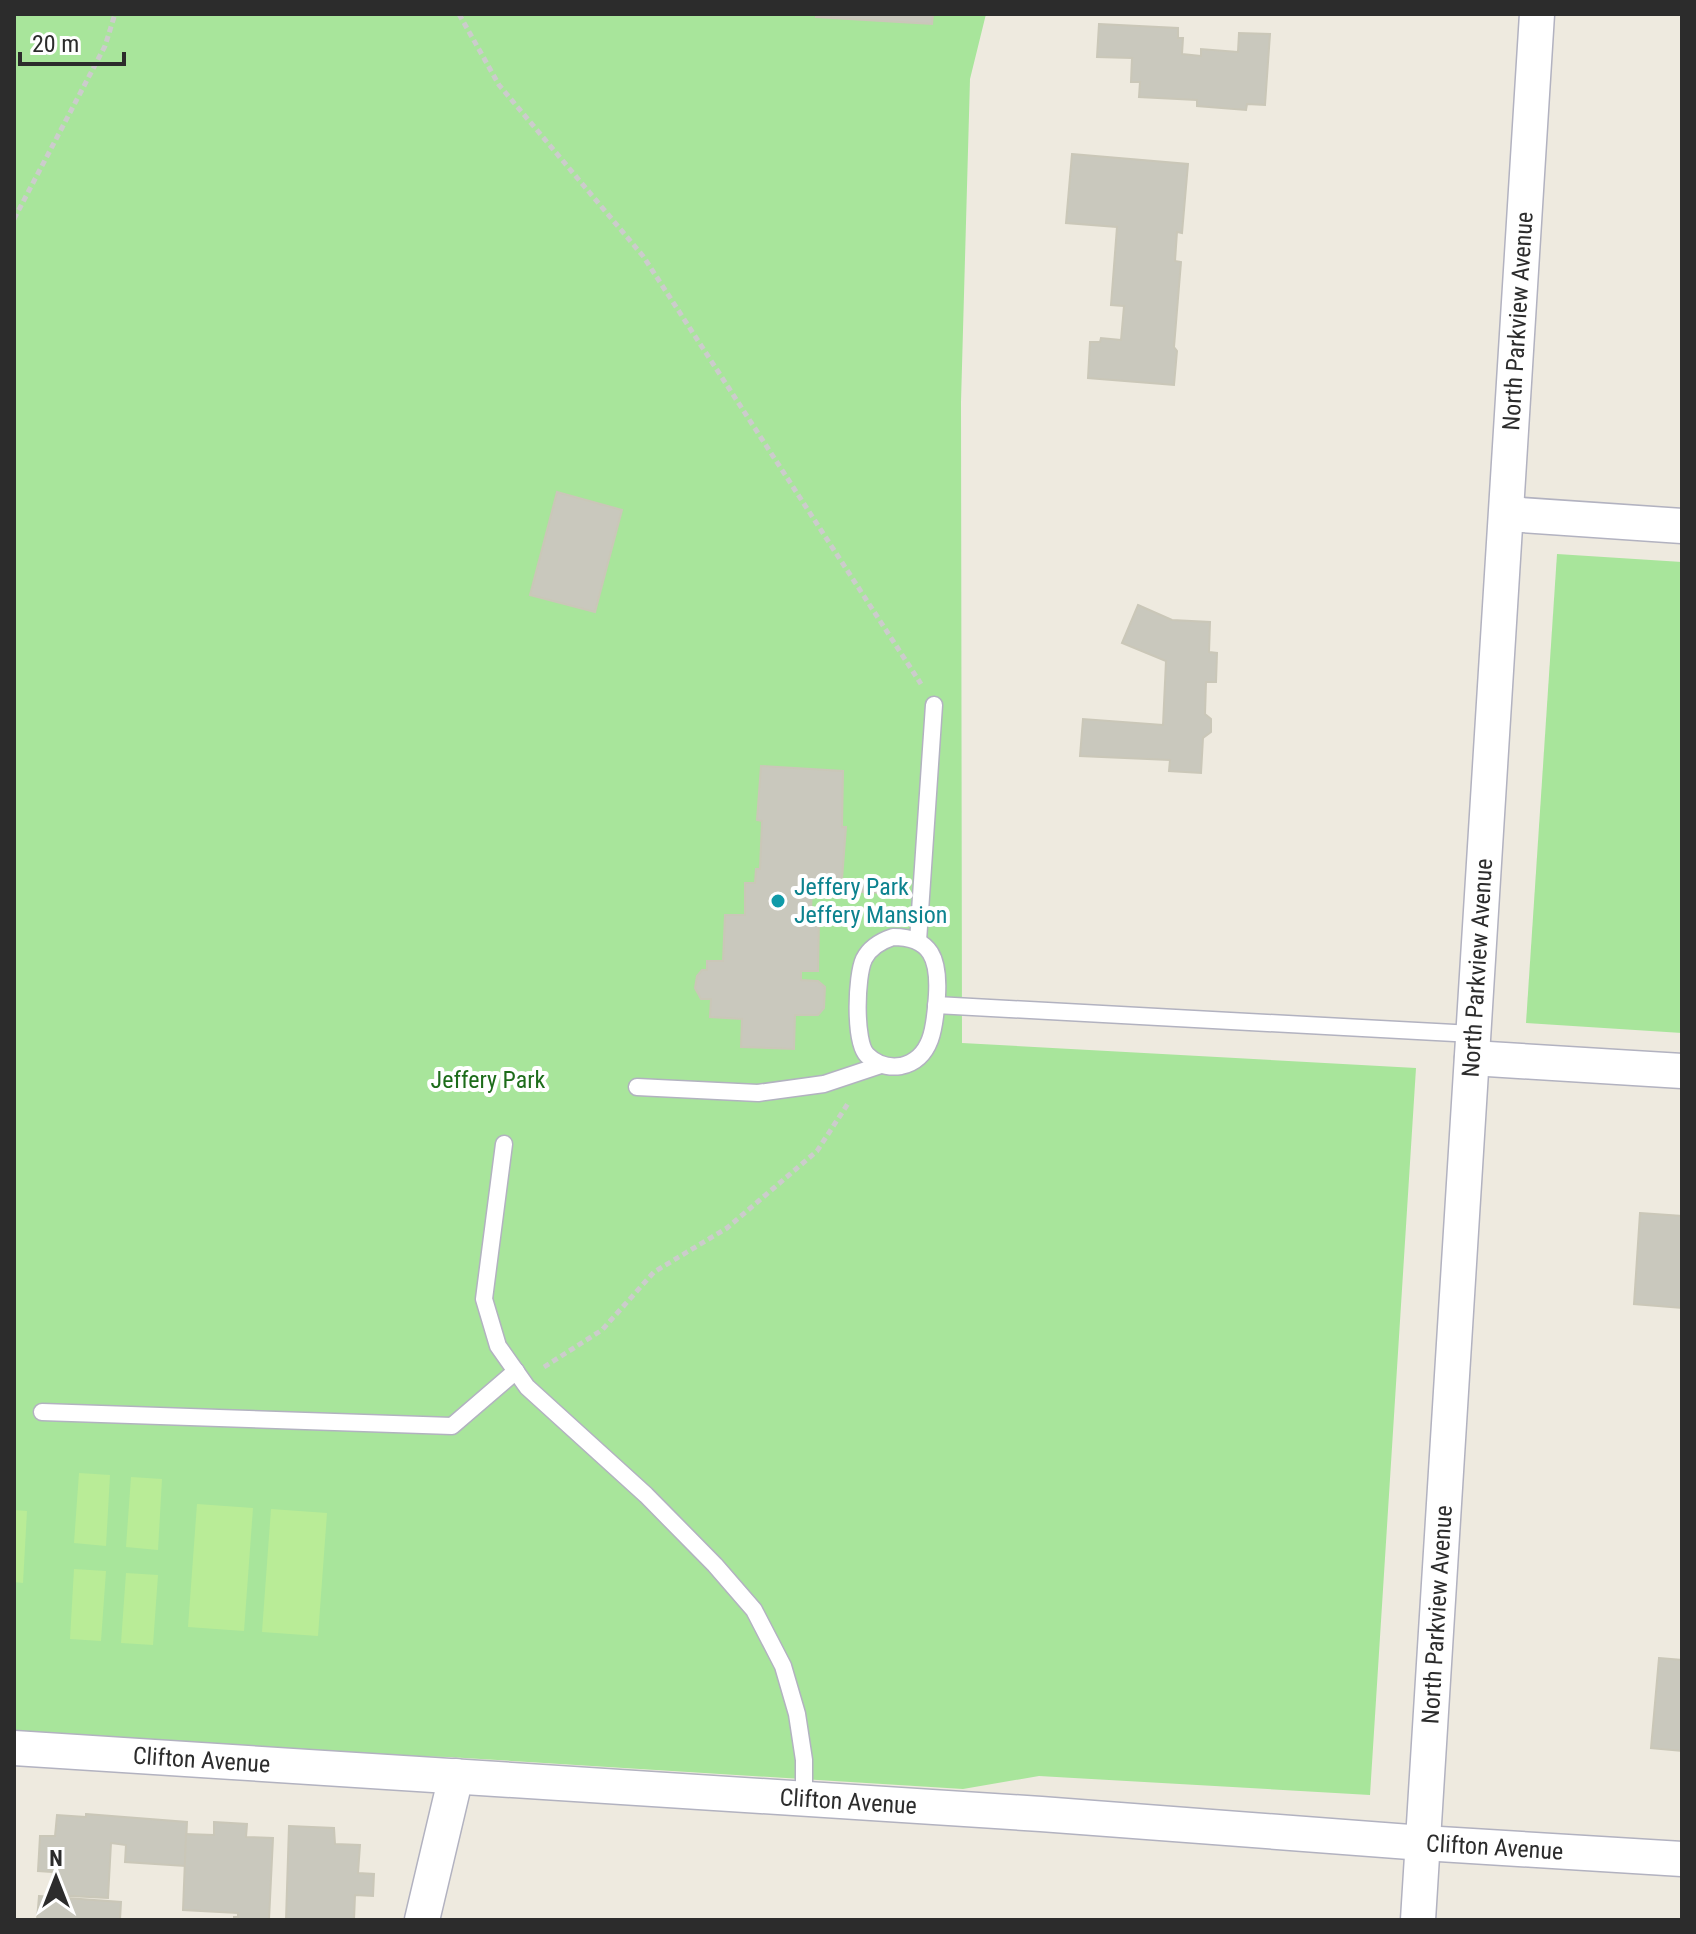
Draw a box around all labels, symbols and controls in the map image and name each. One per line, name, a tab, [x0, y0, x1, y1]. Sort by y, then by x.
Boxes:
scale bar	[20, 16, 124, 66]
text: 20 m	[32, 30, 79, 58]
street label: North Parkview Avenue	[1497, 211, 1539, 431]
street label: North Parkview Avenue	[1457, 858, 1498, 1078]
place label: Jeffery Park Jeffery Mansion	[794, 873, 947, 929]
marker: Jeffery Park Jeffery Mansion	[769, 892, 787, 910]
park label: Jeffery Park	[431, 1066, 546, 1094]
street label: North Parkview Avenue	[1416, 1504, 1458, 1725]
street label: Clifton Avenue	[132, 1742, 271, 1778]
street label: Clifton Avenue	[779, 1783, 918, 1820]
street label: Clifton Avenue	[1425, 1829, 1564, 1866]
north arrow	[16, 1838, 96, 1918]
text: N	[49, 1846, 63, 1871]

